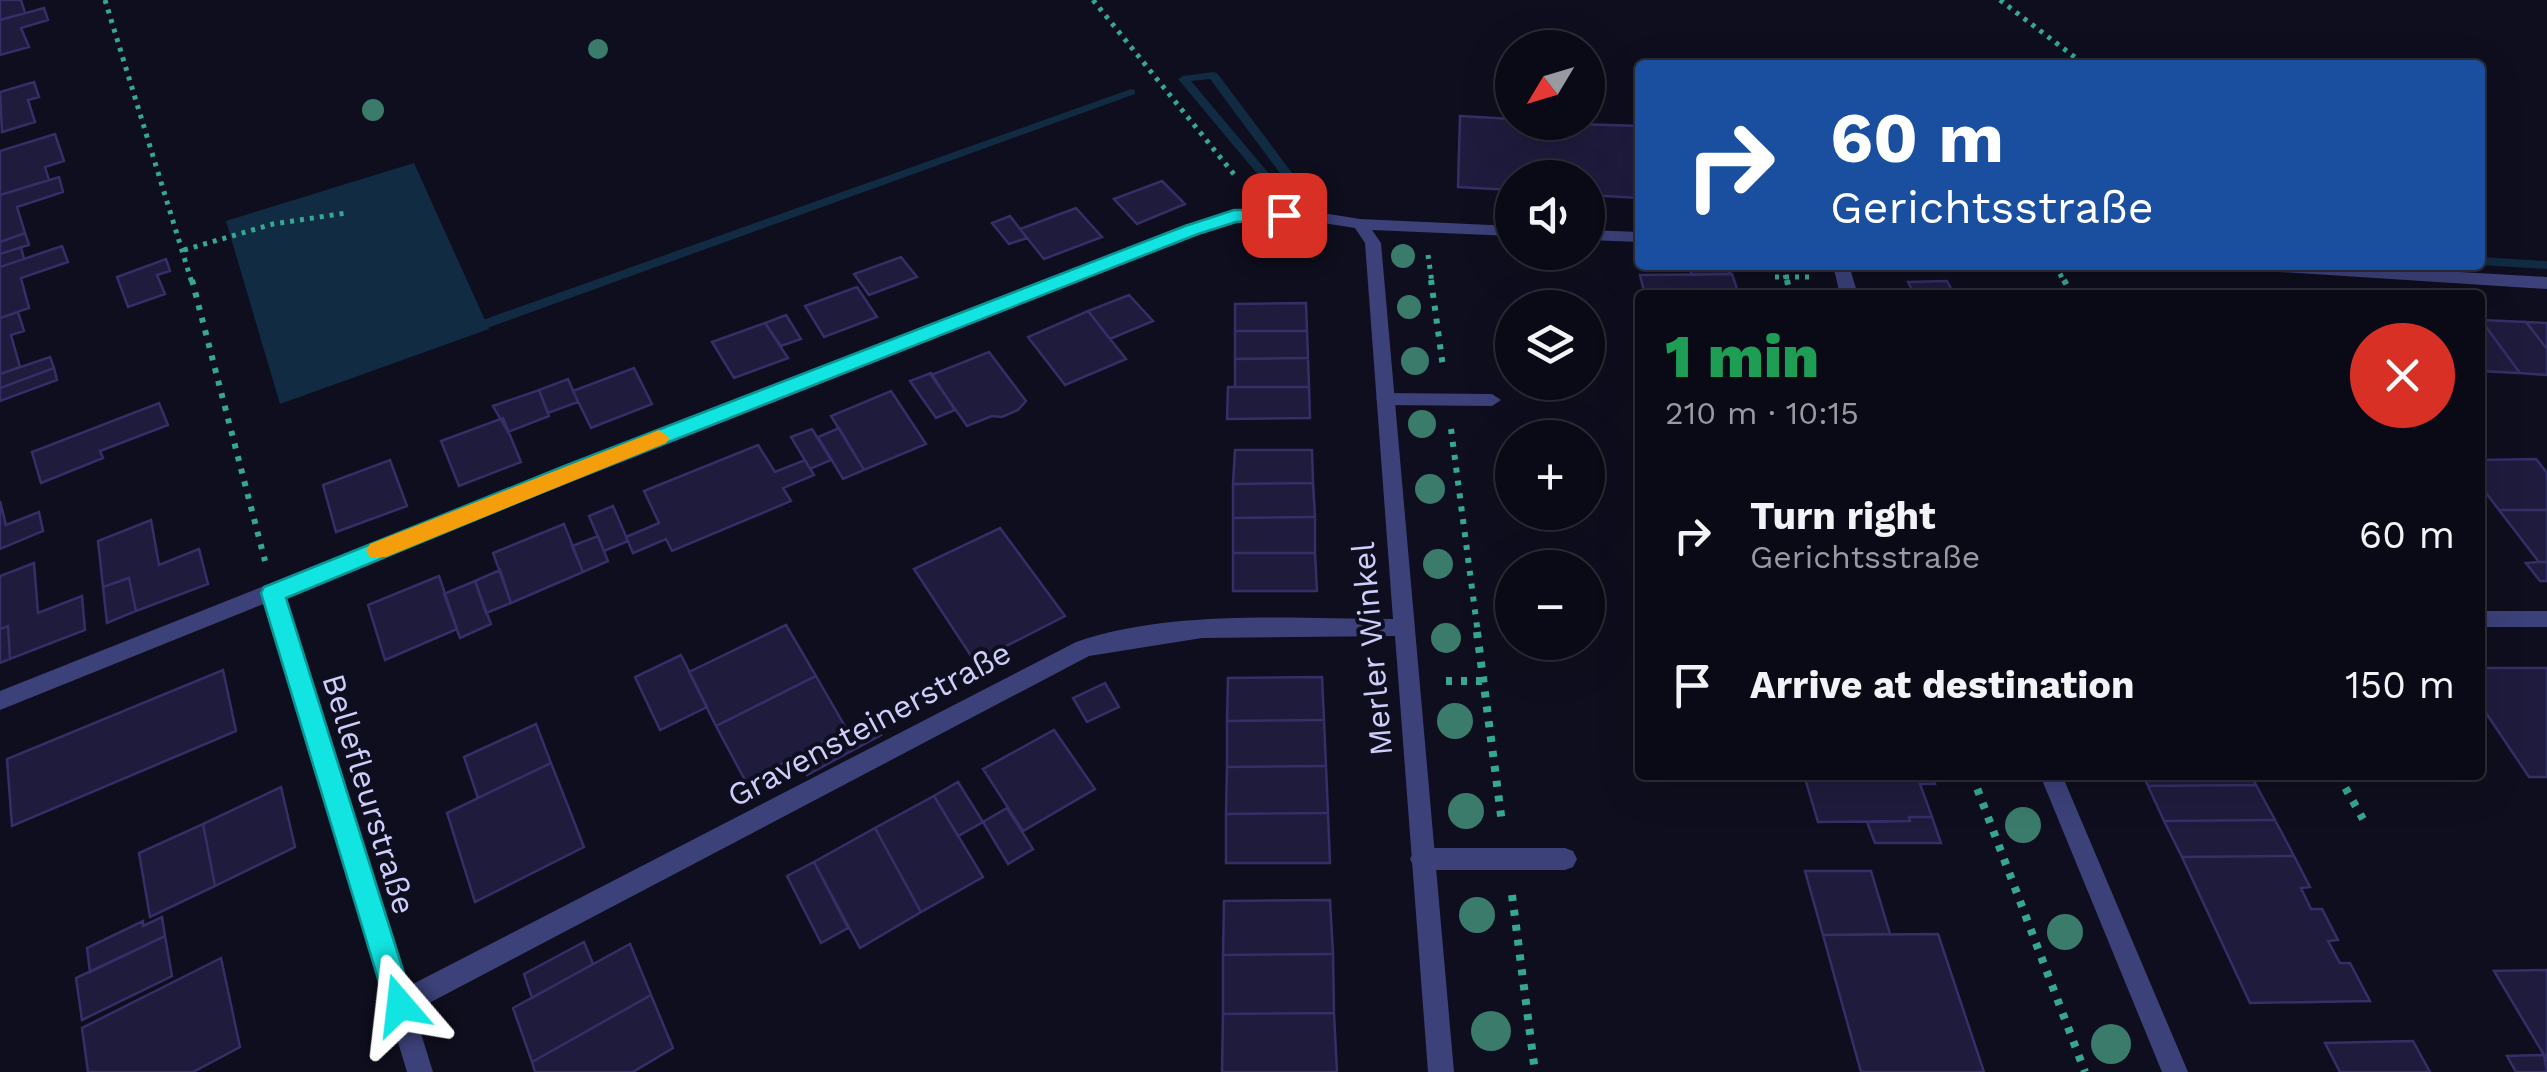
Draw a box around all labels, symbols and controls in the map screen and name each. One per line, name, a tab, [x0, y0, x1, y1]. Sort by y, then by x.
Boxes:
north arrow	[1495, 30, 1605, 140]
map controls	[1495, 30, 1605, 660]
text: 60 m	[1830, 97, 2004, 179]
icon: right	[1665, 100, 1795, 230]
button: sound	[1495, 160, 1605, 270]
pin	[1242, 173, 1327, 258]
text: Gerichtsstraße	[1830, 181, 2154, 234]
icon: arrive	[1257, 188, 1312, 243]
button: layers	[1495, 290, 1605, 400]
text: 1 min	[1665, 321, 1819, 392]
button: close	[2350, 323, 2455, 428]
text: 210 m · 10:15	[1665, 394, 1859, 432]
button: +	[1495, 420, 1605, 530]
text: Turn right	[1750, 494, 1936, 538]
icon: right	[1665, 508, 1720, 563]
text: 60 m	[2359, 513, 2455, 557]
text: Gerichtsstraße	[1750, 538, 1980, 576]
street label: Merler Winkel	[1344, 540, 1400, 757]
button: −	[1495, 550, 1605, 660]
street label: Gravensteinerstraße	[721, 633, 1017, 815]
icon: arrive	[1665, 658, 1720, 713]
text: Arrive at destination	[1750, 663, 2135, 707]
text: 150 m	[2345, 663, 2455, 707]
street label: Bellefleurstraße	[314, 669, 424, 919]
position arrow	[348, 953, 452, 1057]

